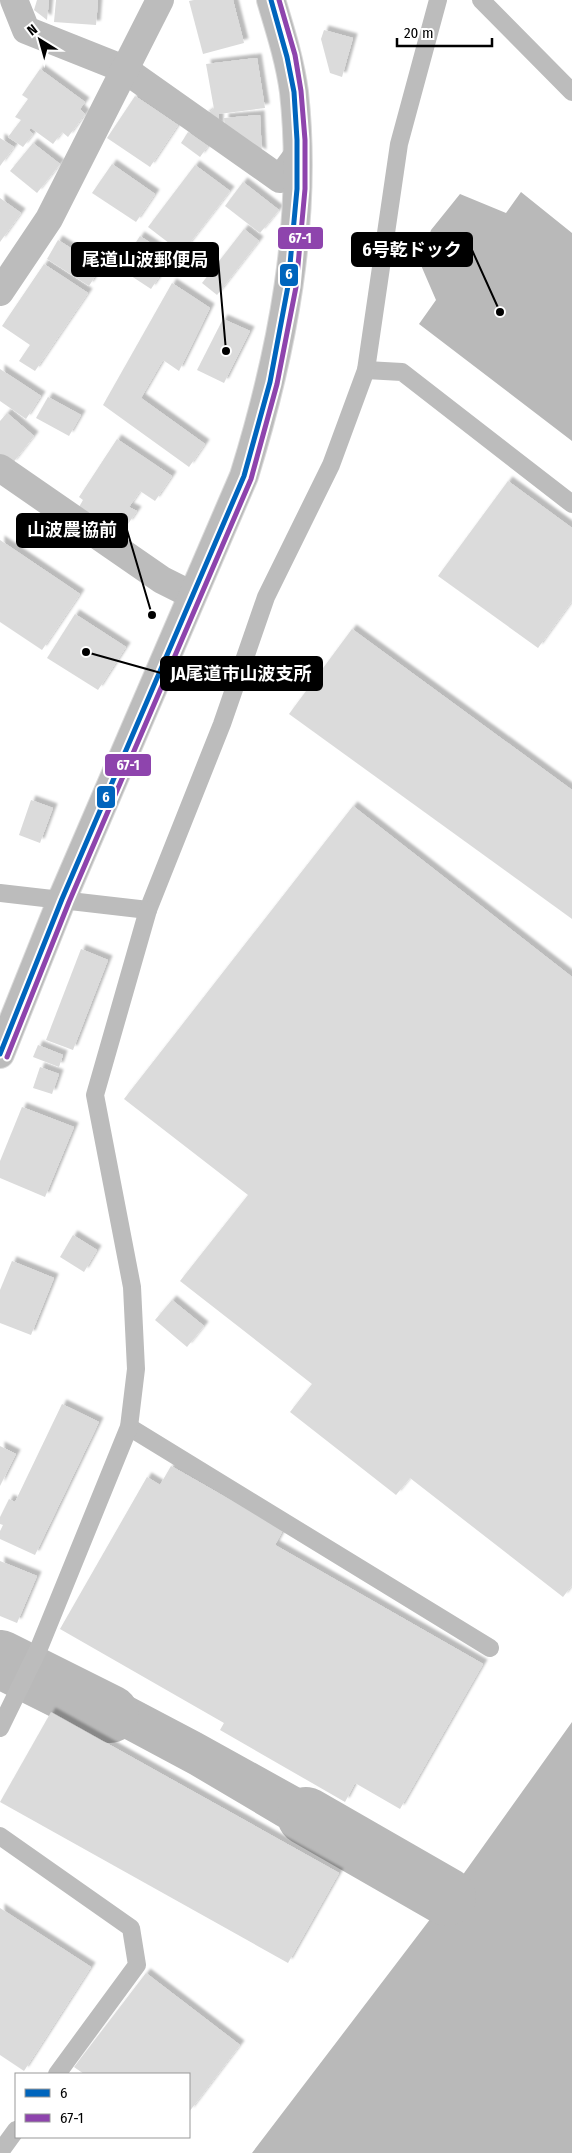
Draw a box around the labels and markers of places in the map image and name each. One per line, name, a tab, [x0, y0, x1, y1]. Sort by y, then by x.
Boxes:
callout: 6号乾ドック	[352, 233, 472, 266]
callout: 尾道山波郵便局	[72, 243, 218, 276]
callout: 山波農協前	[17, 514, 127, 547]
callout: JA尾道市山波支所	[161, 657, 322, 690]

